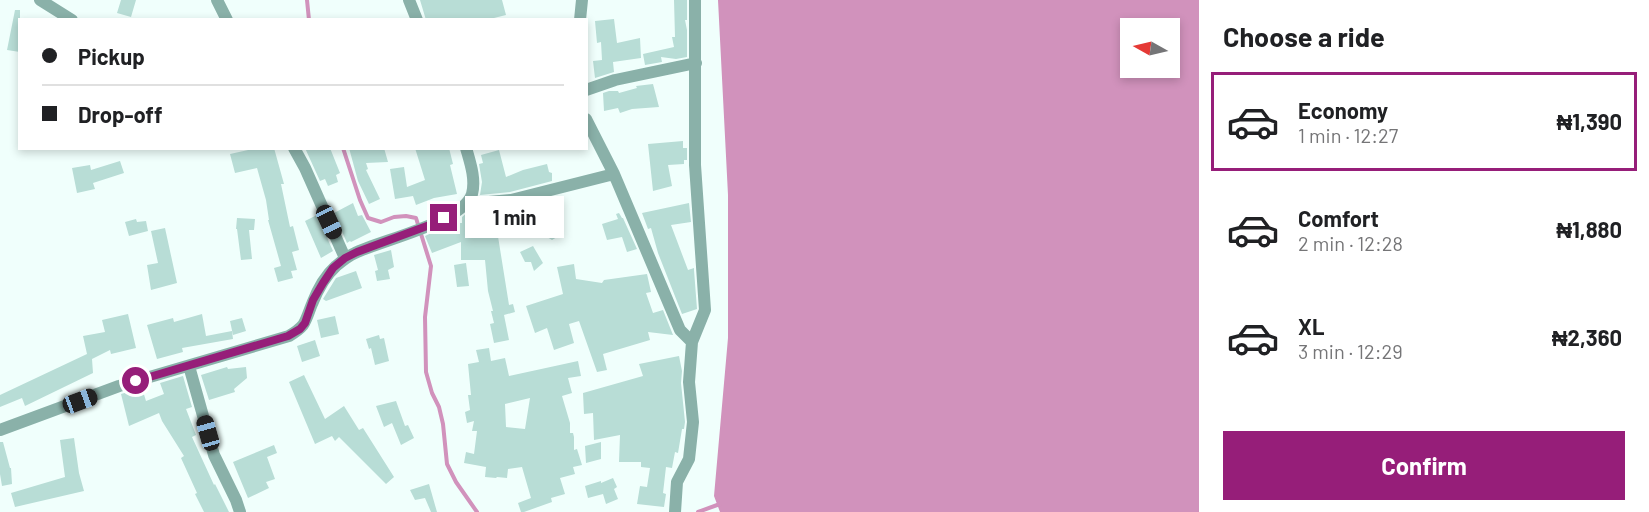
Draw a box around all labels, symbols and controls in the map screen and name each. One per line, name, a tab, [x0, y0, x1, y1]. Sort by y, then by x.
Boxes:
north arrow	[1120, 18, 1180, 78]
map controls	[1120, 18, 1180, 78]
text: Choose a ride	[1223, 20, 1385, 52]
text: Pickup	[78, 43, 145, 69]
icon: car	[1226, 95, 1280, 149]
text: Economy	[1298, 97, 1388, 123]
text: Drop-off	[78, 101, 162, 127]
text: ₦1,390	[1556, 108, 1622, 134]
text: 1 min · 12:27	[1298, 123, 1398, 147]
callout: 1 min	[465, 197, 564, 239]
car	[313, 202, 345, 242]
icon: car	[1226, 203, 1280, 257]
route end	[430, 204, 457, 231]
text: 1 min	[493, 205, 536, 229]
text: Comfort	[1298, 205, 1379, 231]
text: ₦1,880	[1556, 216, 1622, 242]
text: 2 min · 12:28	[1298, 231, 1403, 255]
icon: car	[1226, 311, 1280, 365]
text: XL	[1298, 313, 1324, 339]
text: ₦2,360	[1552, 324, 1622, 350]
text: 3 min · 12:29	[1298, 339, 1403, 363]
route start	[122, 367, 149, 394]
car	[60, 386, 100, 416]
car	[194, 413, 222, 453]
button: Confirm	[1223, 431, 1625, 500]

